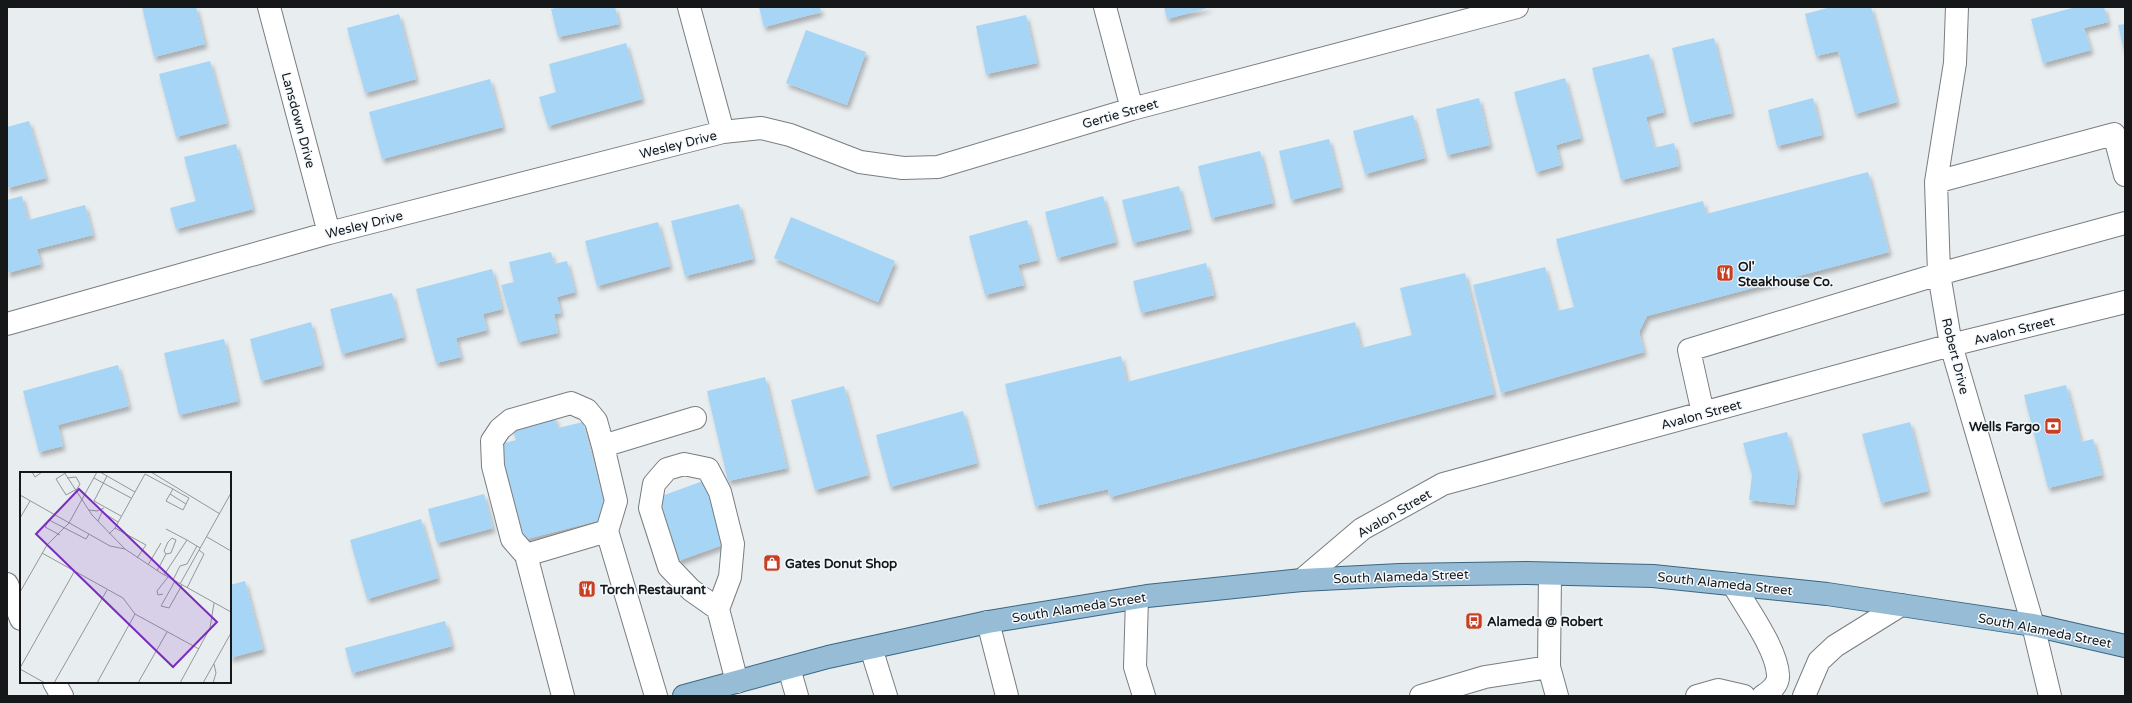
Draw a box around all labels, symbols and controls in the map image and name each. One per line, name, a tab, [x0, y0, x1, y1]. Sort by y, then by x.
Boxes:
street label: Lansdown Drive	[278, 71, 319, 170]
street label: Gertie Street	[1080, 95, 1160, 132]
street label: Wesley Drive	[638, 128, 719, 162]
street label: Wesley Drive	[324, 208, 405, 242]
place label: Ol' Steakhouse Co.	[1738, 259, 1833, 290]
restaurant icon: Ol' Steakhouse Co.	[1715, 263, 1735, 283]
street label: Avalon Street	[1972, 313, 2056, 349]
street label: Robert Drive	[1938, 316, 1972, 396]
street label: Avalon Street	[1659, 396, 1743, 433]
bank icon: Wells Fargo	[2043, 416, 2063, 436]
place label: Wells Fargo	[1969, 419, 2040, 435]
inset map	[20, 472, 231, 683]
street label: Avalon Street	[1355, 486, 1434, 542]
shop icon: Gates Donut Shop	[762, 553, 782, 573]
place label: Gates Donut Shop	[785, 556, 897, 572]
street label: South Alameda Street	[1333, 567, 1469, 587]
street label: South Alameda Street	[1657, 569, 1793, 599]
restaurant icon: Torch Restaurant	[577, 579, 597, 599]
place label: Torch Restaurant	[599, 582, 706, 598]
street label: South Alameda Street	[1011, 589, 1147, 626]
street label: South Alameda Street	[1977, 610, 2113, 652]
bus stop icon: Alameda @ Robert	[1464, 611, 1484, 631]
place label: Alameda @ Robert	[1487, 614, 1603, 630]

